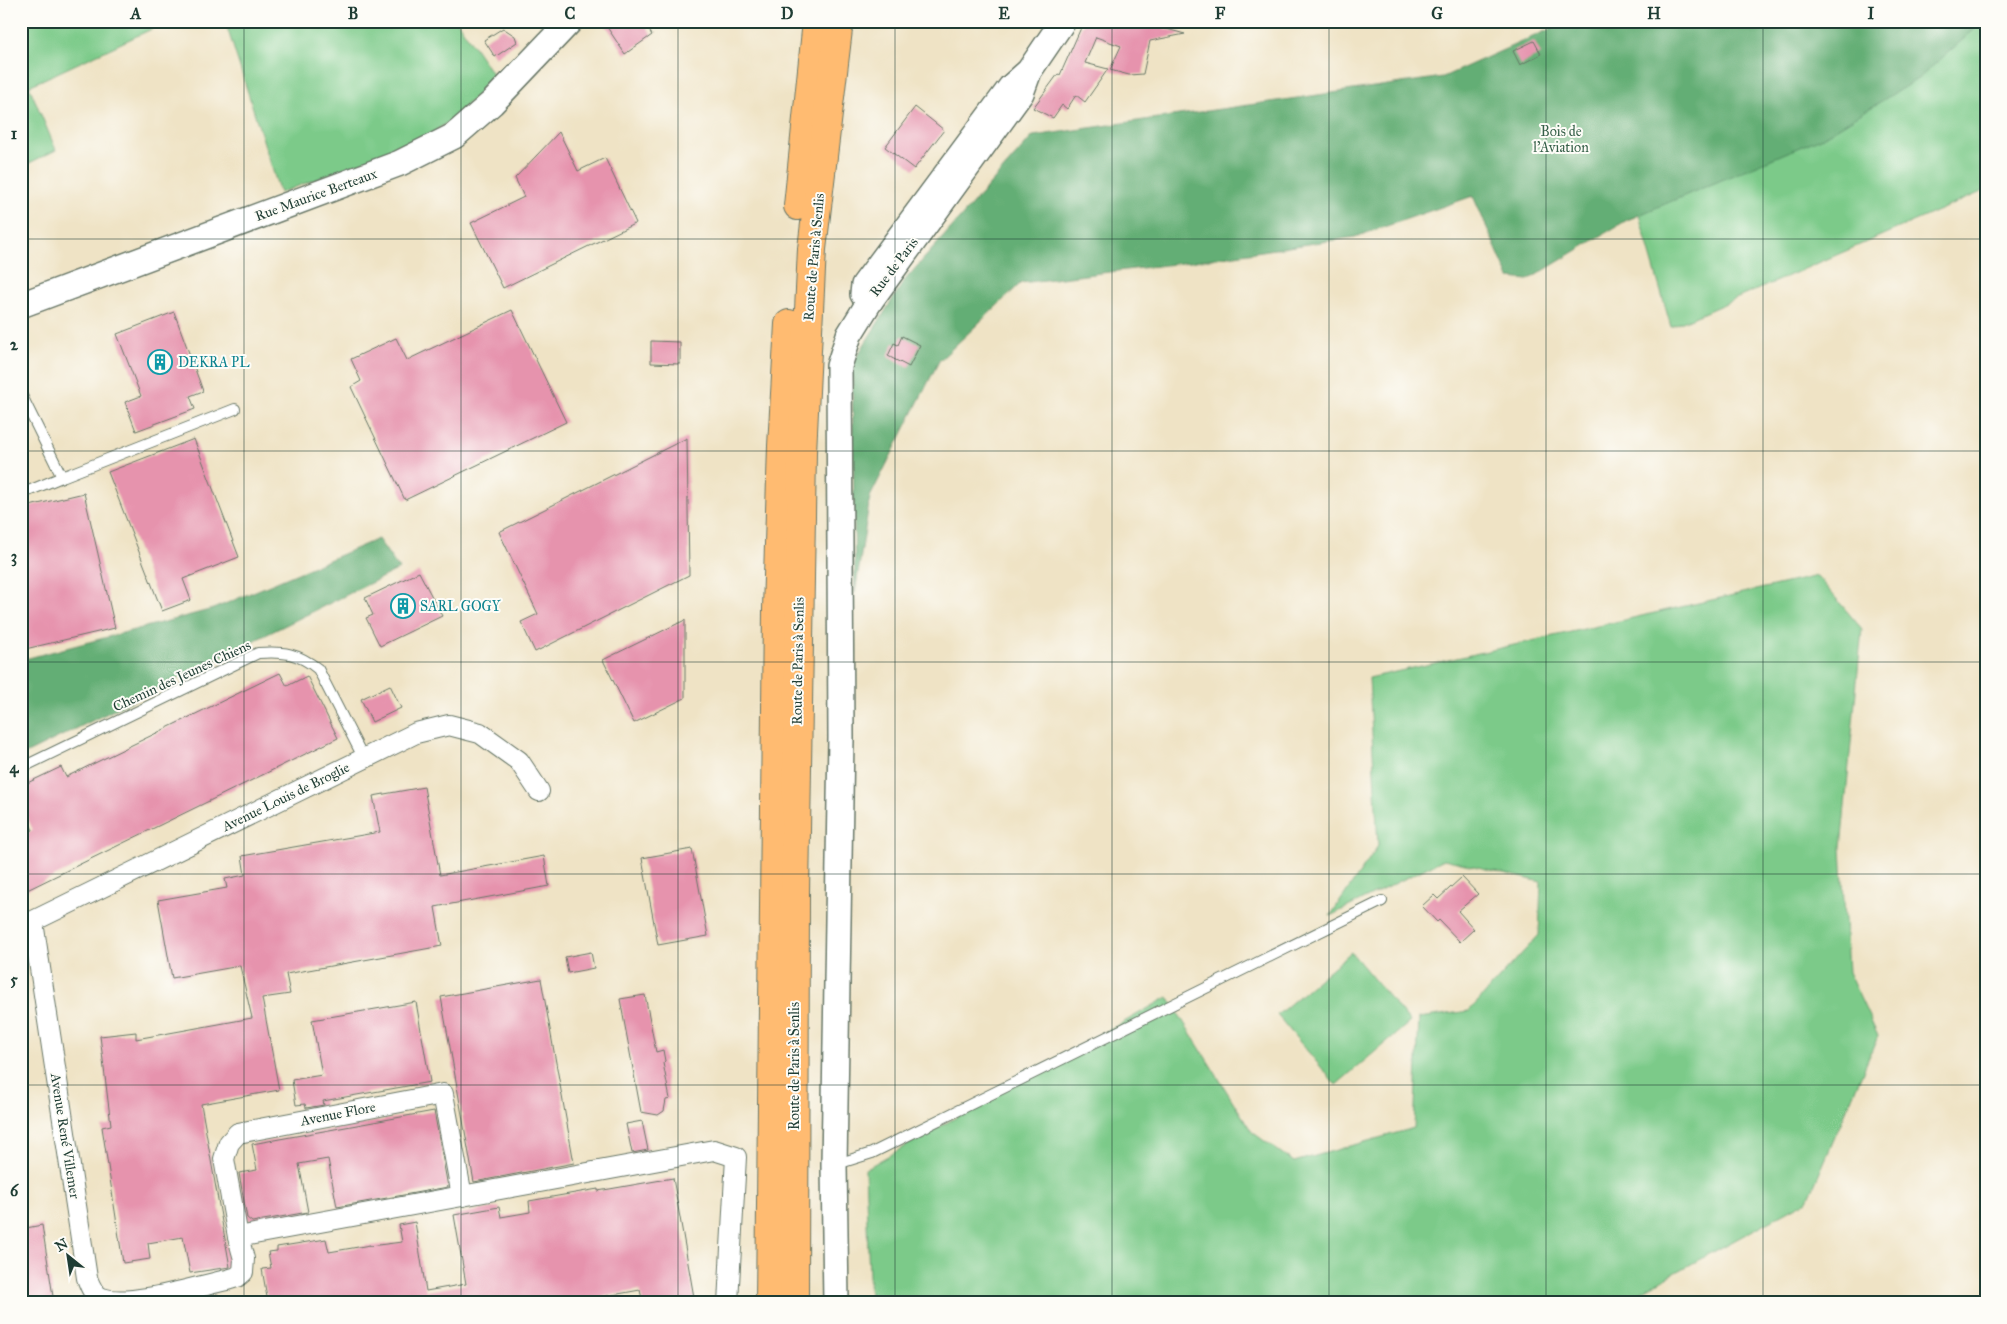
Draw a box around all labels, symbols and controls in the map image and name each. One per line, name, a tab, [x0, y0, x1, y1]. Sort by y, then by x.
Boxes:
text: A	[130, 4, 142, 23]
text: B	[348, 4, 358, 23]
text: C	[565, 4, 576, 23]
text: D	[781, 4, 794, 23]
text: E	[998, 4, 1010, 23]
text: F	[1215, 4, 1226, 23]
text: G	[1431, 4, 1443, 23]
text: H	[1647, 4, 1661, 23]
text: I	[1868, 4, 1875, 23]
park label: Bois de l'Aviation	[1533, 123, 1589, 156]
text: 1	[11, 124, 18, 143]
street label: Rue Maurice Berteaux	[253, 165, 380, 225]
street label: Route de Paris à Senlis	[800, 192, 828, 322]
street label: Rue de Paris	[866, 234, 922, 300]
text: 2	[10, 335, 19, 354]
building icon: DEKRA PL	[147, 349, 173, 375]
place label: DEKRA PL	[178, 354, 250, 371]
text: 3	[11, 547, 17, 567]
building icon: SARL GOGY	[390, 593, 416, 619]
street label: Route de Paris à Senlis	[788, 597, 808, 725]
place label: SARL GOGY	[420, 598, 502, 615]
street label: Chemin des Jeunes Chiens	[110, 637, 254, 716]
text: 4	[10, 758, 20, 778]
street label: Avenue Louis de Broglie	[219, 759, 352, 836]
text: 5	[10, 970, 18, 989]
street label: Route de Paris à Senlis	[786, 1002, 803, 1130]
street label: Avenue René Villemer	[47, 1071, 83, 1201]
street label: Avenue Flore	[298, 1098, 377, 1130]
text: 6	[10, 1181, 19, 1200]
north arrow	[42, 1232, 92, 1282]
text: N	[52, 1235, 71, 1256]

